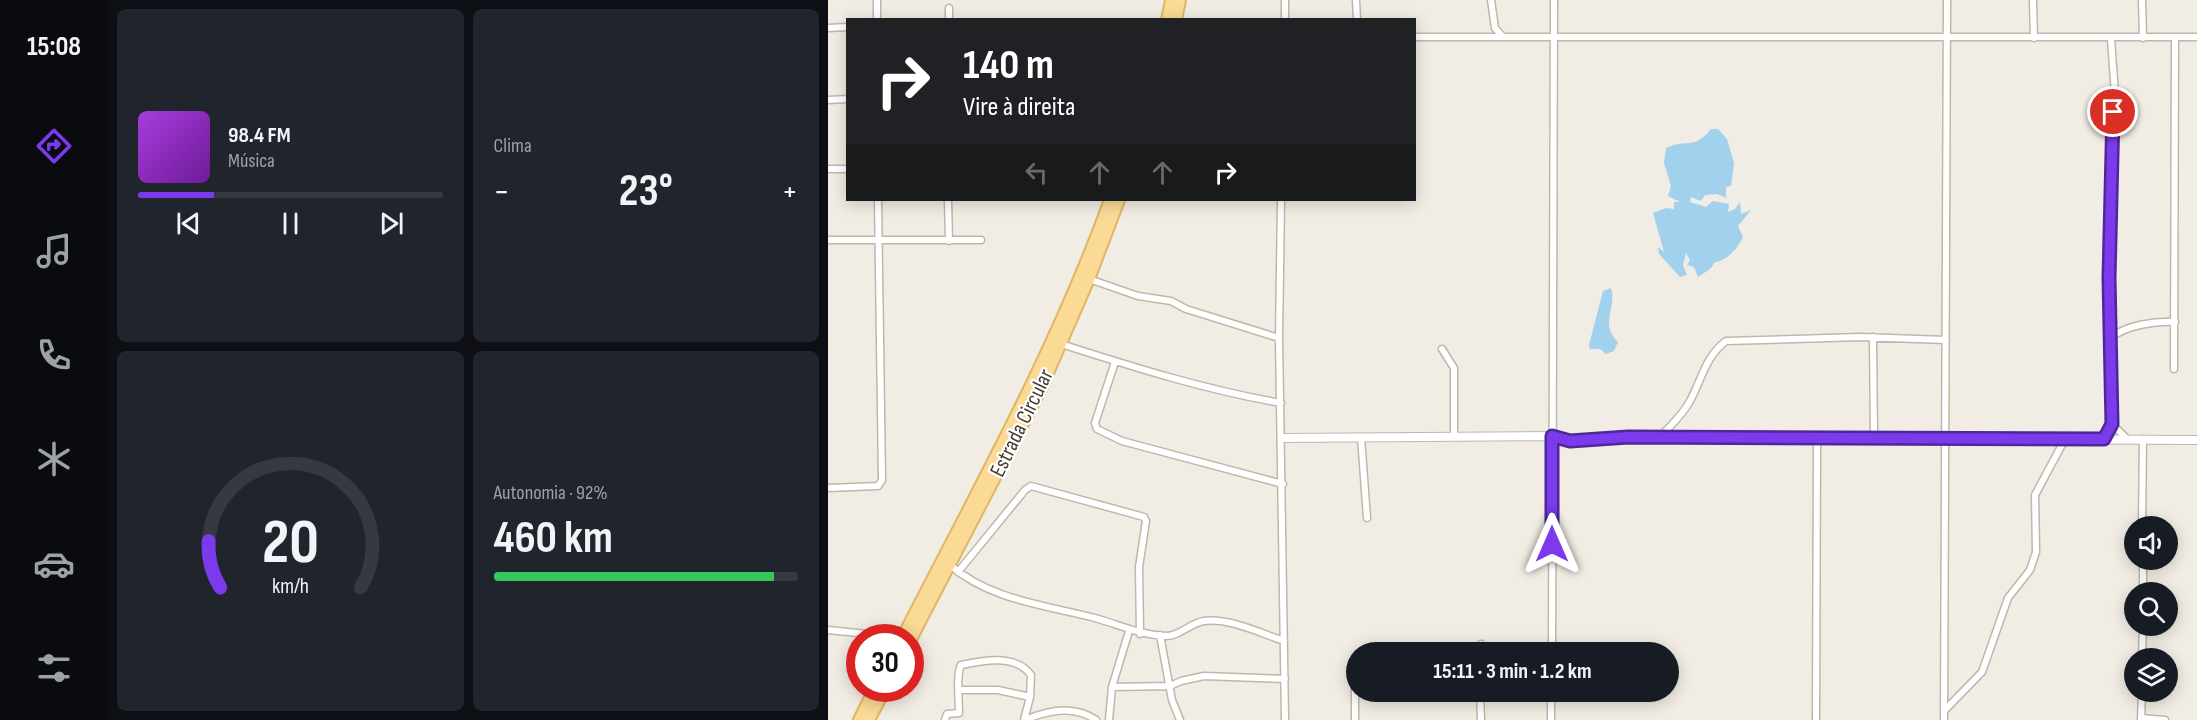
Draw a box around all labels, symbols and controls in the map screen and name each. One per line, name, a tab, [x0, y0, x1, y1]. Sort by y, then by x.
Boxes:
text: 15:08	[27, 31, 81, 63]
text: 140 m	[963, 40, 1054, 91]
icon: right	[864, 42, 942, 120]
pin	[2087, 86, 2138, 137]
text: Vire à direita	[963, 91, 1075, 123]
icon: arrive	[2096, 95, 2129, 128]
text: 98.4 FM	[228, 122, 291, 149]
icon: directions	[33, 125, 75, 167]
text: Clima	[494, 134, 532, 158]
text: Música	[228, 149, 275, 173]
icon: left	[1020, 156, 1053, 189]
icon: ahead	[1083, 156, 1116, 189]
icon: ahead	[1146, 156, 1179, 189]
icon: right	[1209, 156, 1242, 189]
text: 23°	[619, 164, 673, 219]
text: −	[494, 172, 510, 212]
text: +	[782, 172, 798, 212]
icon: previous	[172, 207, 205, 240]
icon: pause	[274, 207, 307, 240]
icon: next	[375, 207, 408, 240]
icon: music	[33, 230, 75, 272]
icon: phone	[33, 334, 75, 376]
street label: Estrada Circular	[984, 365, 1060, 481]
icon: climate	[33, 438, 75, 480]
text: Autonomia · 92%	[494, 481, 608, 505]
text: 20	[262, 506, 319, 581]
text: 460 km	[494, 511, 613, 566]
position arrow	[1520, 512, 1584, 576]
map controls	[2124, 516, 2178, 702]
button: sound	[2124, 516, 2178, 570]
icon: car	[33, 543, 75, 585]
text: km/h	[272, 574, 309, 599]
button: search	[2124, 582, 2178, 636]
speed limit sign: 30	[846, 624, 924, 702]
icon: filters	[33, 647, 75, 689]
button: layers	[2124, 648, 2178, 702]
text: 15:11 · 3 min · 1.2 km	[1433, 658, 1592, 685]

